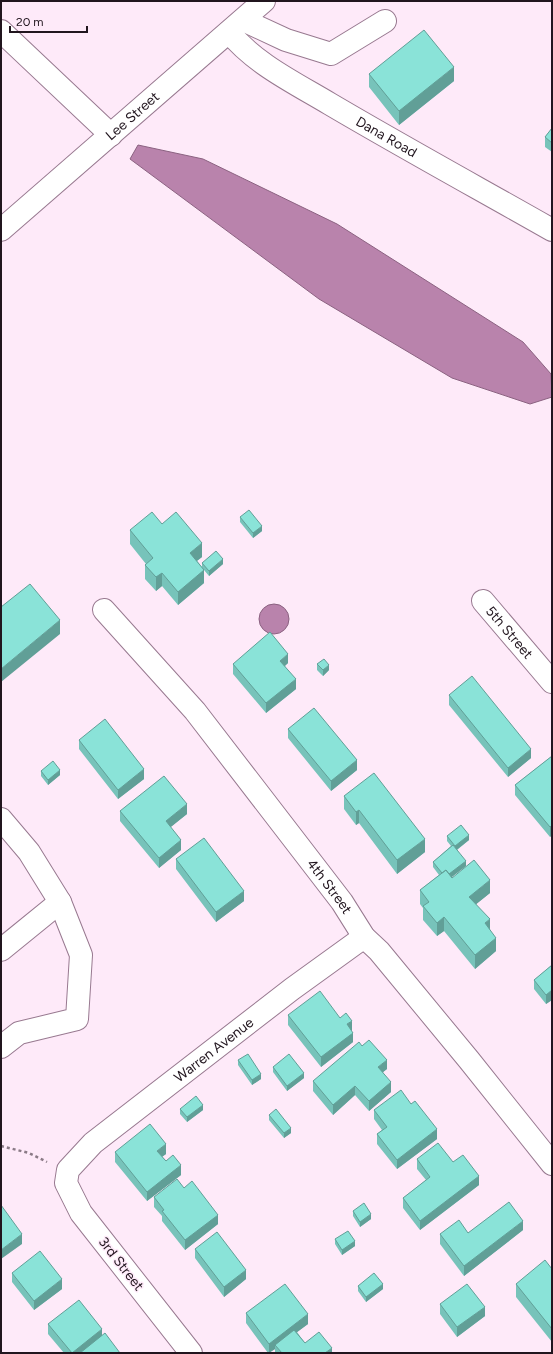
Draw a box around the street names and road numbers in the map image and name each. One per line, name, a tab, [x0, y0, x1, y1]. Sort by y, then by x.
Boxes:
street label: Lee Street	[102, 88, 162, 144]
street label: Dana Road	[353, 113, 420, 161]
street label: 5th Street	[482, 602, 537, 662]
street label: 4th Street	[303, 855, 356, 917]
street label: Warren Avenue	[170, 1013, 257, 1086]
street label: 3rd Street	[95, 1234, 147, 1294]

